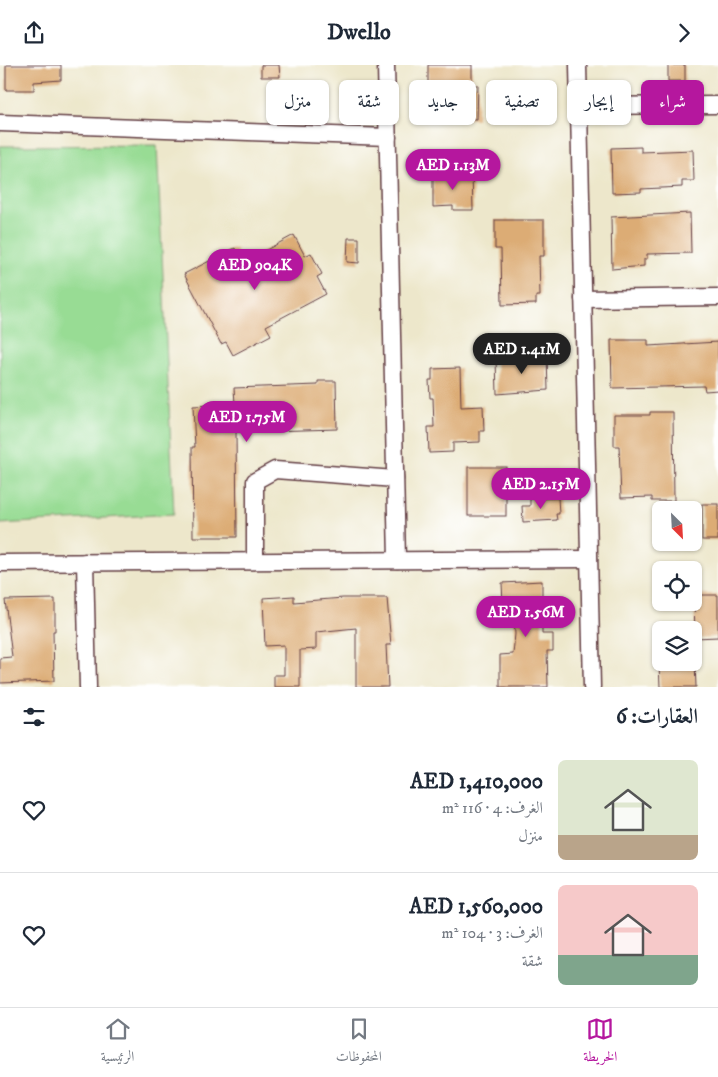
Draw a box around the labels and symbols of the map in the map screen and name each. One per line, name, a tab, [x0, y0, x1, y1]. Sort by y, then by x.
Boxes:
pin: AED 1.13M	[396, 149, 510, 191]
pin: AED 904K	[203, 249, 307, 291]
pin: AED 1.41M	[465, 333, 579, 375]
pin: AED 1.75M	[190, 401, 304, 443]
pin: AED 2.15M	[484, 467, 598, 510]
north arrow	[652, 501, 702, 551]
pin: AED 1.56M	[469, 595, 583, 638]

